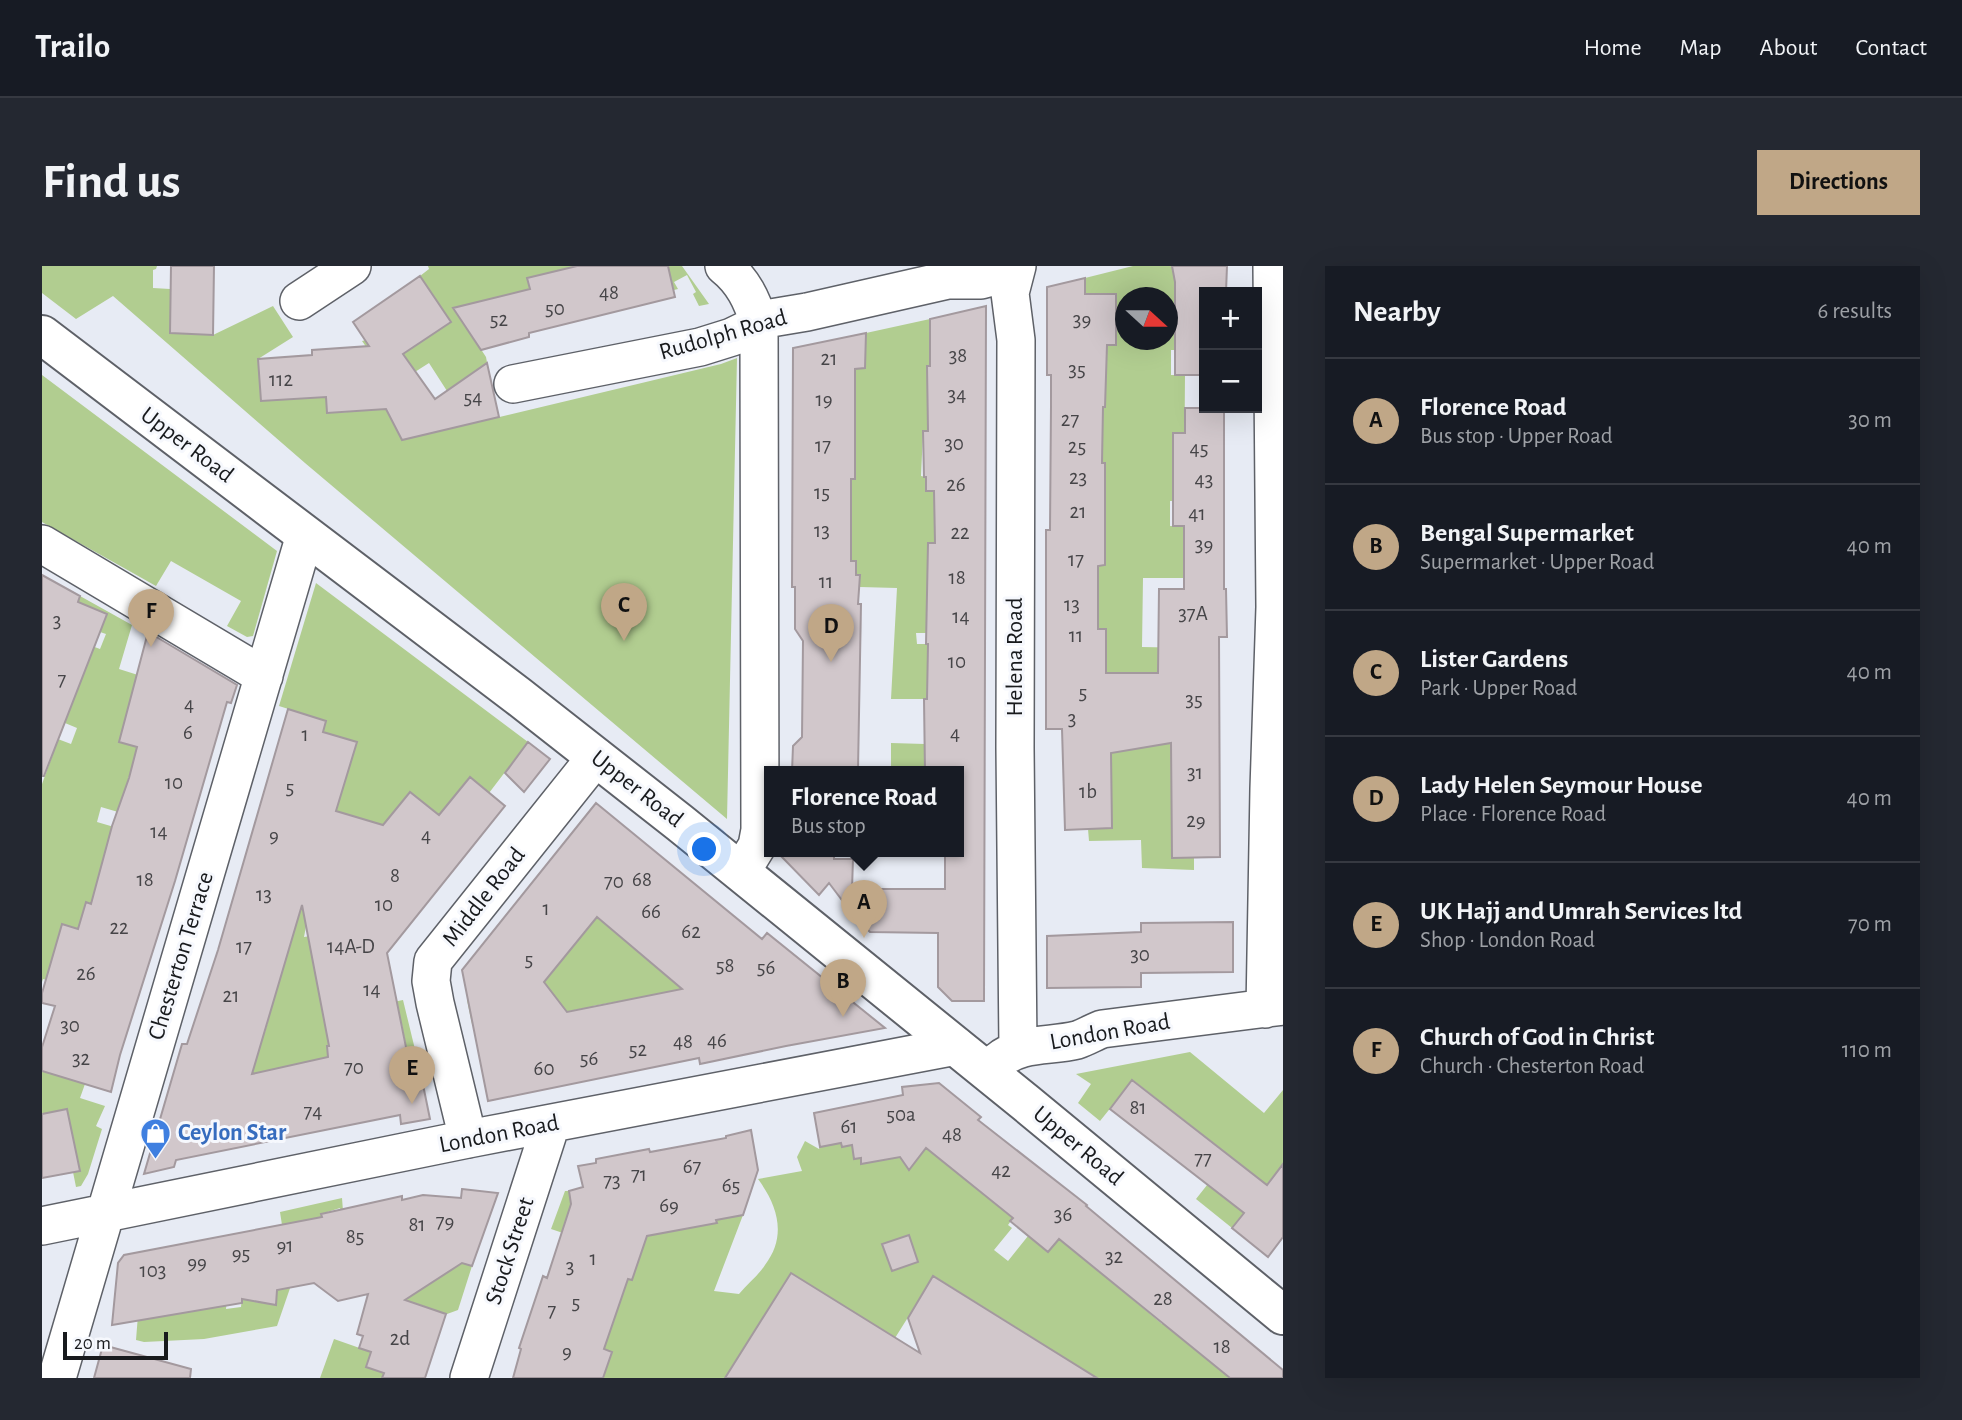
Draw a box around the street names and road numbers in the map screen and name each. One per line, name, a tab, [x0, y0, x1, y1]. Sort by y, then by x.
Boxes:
street label: Rudolph Road	[656, 305, 790, 365]
street label: Upper Road	[136, 402, 238, 488]
street label: Helena Road	[1003, 597, 1027, 717]
street label: Upper Road	[586, 746, 688, 832]
street label: Middle Road	[438, 843, 530, 951]
street label: Chesterton Terrace	[144, 869, 218, 1043]
street label: London Road	[1048, 1010, 1172, 1054]
street label: Upper Road	[1028, 1102, 1128, 1190]
street label: London Road	[437, 1111, 561, 1157]
street label: Stock Street	[481, 1194, 539, 1308]

